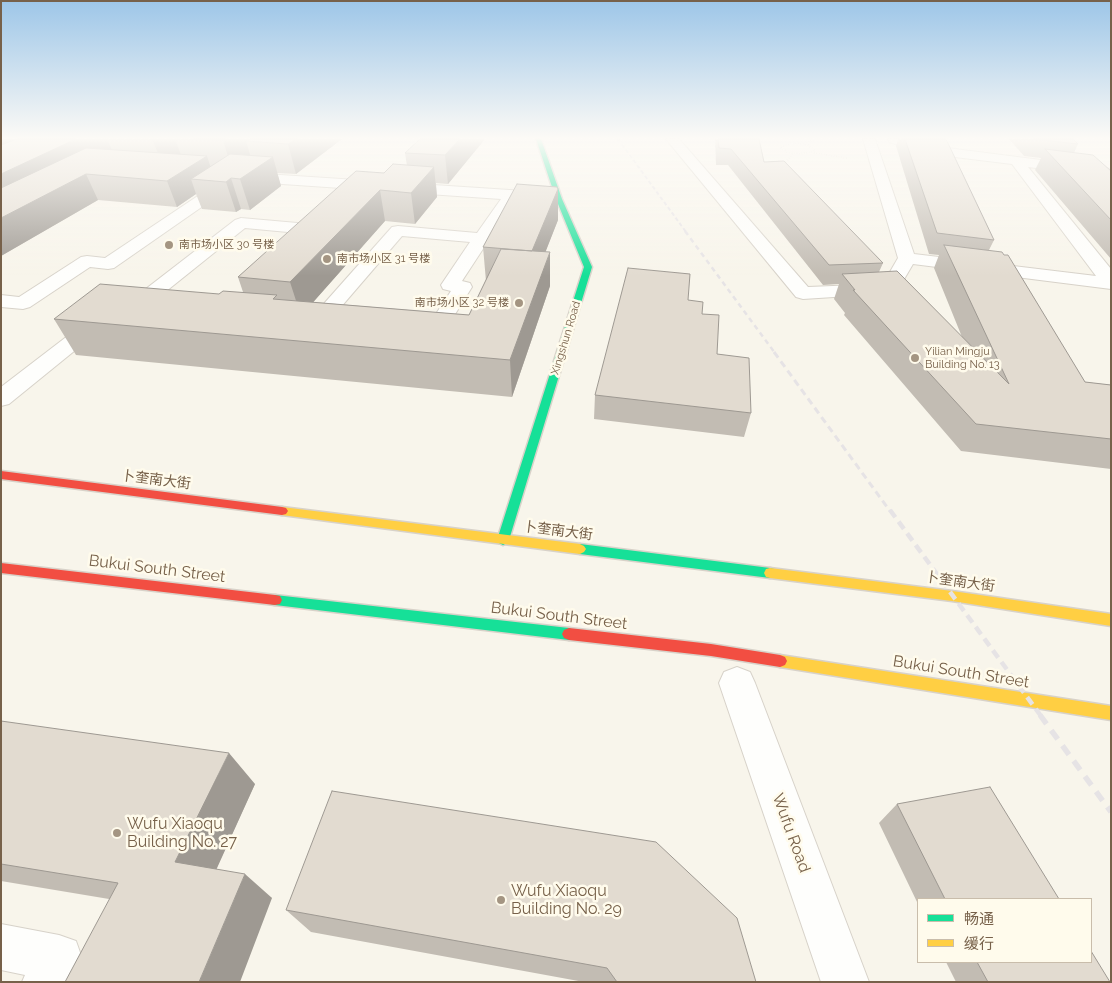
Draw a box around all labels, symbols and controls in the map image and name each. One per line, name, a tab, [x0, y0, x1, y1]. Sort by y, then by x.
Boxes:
place label: 南市场小区 30 号楼	[179, 238, 274, 252]
marker: 南市场小区 30 号楼	[163, 239, 175, 251]
place label: 南市场小区 31 号楼	[337, 252, 430, 266]
marker: 南市场小区 31 号楼	[321, 253, 333, 265]
place label: 南市场小区 32 号楼	[415, 296, 509, 310]
marker: 南市场小区 32 号楼	[513, 297, 525, 309]
street label: Xingshun Road	[549, 300, 583, 376]
place label: Yilian Mingju Building No. 13	[925, 345, 1000, 371]
marker: Yilian Mingju Building No. 13	[909, 352, 921, 364]
street label: 卜奎南大街	[120, 467, 192, 493]
street label: 卜奎南大街	[522, 518, 594, 544]
street label: Bukui South Street	[88, 551, 226, 587]
street label: 卜奎南大街	[924, 569, 996, 595]
street label: Bukui South Street	[490, 598, 628, 634]
street label: Bukui South Street	[892, 652, 1030, 692]
street label: Wufu Road	[768, 791, 814, 875]
place label: Wufu Xiaoqu Building No. 27	[127, 814, 237, 852]
marker: Wufu Xiaoqu Building No. 27	[111, 827, 123, 839]
place label: Wufu Xiaoqu Building No. 29	[511, 881, 622, 919]
marker: Wufu Xiaoqu Building No. 29	[495, 894, 507, 906]
legend	[917, 898, 1092, 963]
text: 畅通	[964, 910, 994, 928]
text: 缓行	[964, 935, 994, 953]

